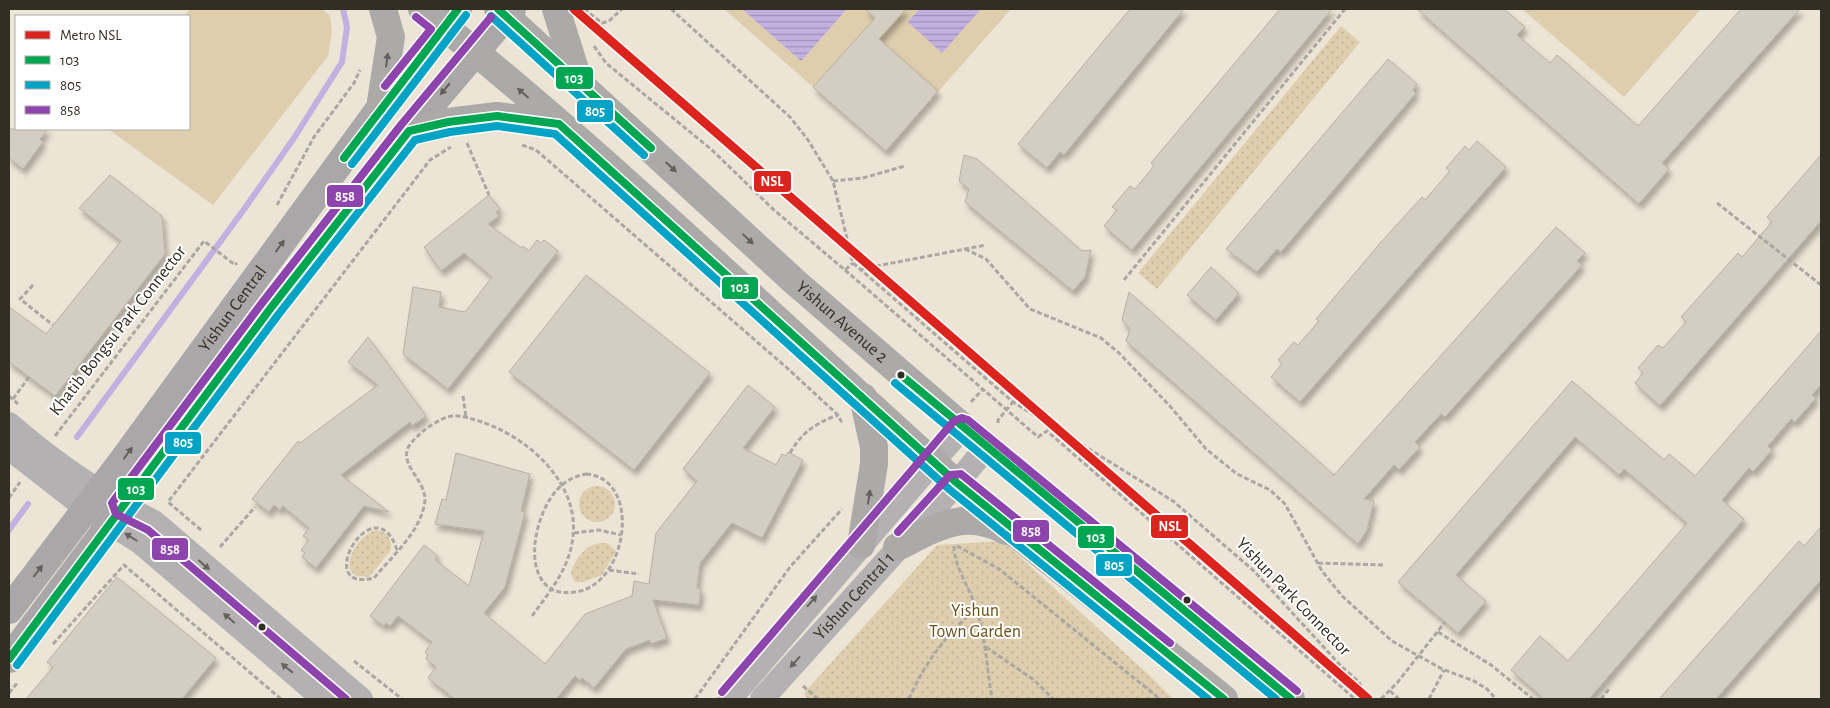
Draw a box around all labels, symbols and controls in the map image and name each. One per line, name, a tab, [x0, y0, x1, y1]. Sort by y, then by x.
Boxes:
legend	[15, 15, 190, 130]
text: Metro NSL	[60, 28, 122, 43]
one-way arrow	[384, 52, 392, 68]
text: 103	[60, 53, 79, 68]
line badge: 103	[555, 66, 594, 90]
text: 103	[565, 72, 583, 86]
text: 805	[60, 78, 81, 93]
one-way arrow	[439, 83, 450, 96]
one-way arrow	[516, 87, 529, 98]
line badge: 805	[576, 99, 614, 123]
text: 858	[60, 103, 81, 118]
text: 805	[585, 105, 605, 119]
one-way arrow	[664, 161, 676, 173]
line badge: NSL	[753, 170, 792, 193]
text: NSL	[761, 175, 784, 189]
line badge: 858	[326, 184, 364, 208]
text: 858	[335, 190, 355, 204]
one-way arrow	[741, 233, 753, 245]
one-way arrow	[274, 240, 285, 253]
street label: Khatib Bongsu Park Connector	[46, 243, 190, 419]
street label: Yishun Central	[196, 263, 270, 356]
line badge: 103	[721, 276, 759, 300]
street label: Yishun Avenue 2	[792, 278, 891, 367]
text: 103	[731, 281, 749, 295]
unlabelled marker	[896, 370, 906, 380]
line badge: 805	[164, 431, 202, 455]
text: 805	[173, 436, 193, 450]
one-way arrow	[123, 446, 133, 460]
line badge: 103	[117, 477, 155, 501]
text: 103	[127, 483, 145, 497]
one-way arrow	[865, 489, 873, 505]
line badge: NSL	[1150, 514, 1189, 539]
line badge: 858	[1012, 519, 1050, 543]
text: NSL	[1159, 520, 1182, 534]
text: 858	[1021, 525, 1041, 539]
line badge: 103	[1077, 525, 1115, 549]
text: 103	[1087, 531, 1105, 545]
one-way arrow	[125, 532, 138, 542]
street label: Yishun Park Connector	[1232, 535, 1354, 660]
line badge: 858	[151, 537, 189, 561]
text: 858	[160, 543, 180, 557]
street label: Yishun Central 1	[811, 549, 898, 644]
line badge: 805	[1095, 553, 1133, 577]
one-way arrow	[197, 559, 209, 571]
text: 805	[1104, 559, 1124, 573]
one-way arrow	[33, 564, 43, 578]
one-way arrow	[807, 595, 818, 608]
unlabelled marker	[1182, 595, 1192, 605]
park label: Yishun Town Garden	[929, 602, 1021, 641]
one-way arrow	[223, 612, 235, 624]
unlabelled marker	[257, 622, 267, 632]
one-way arrow	[789, 655, 801, 667]
one-way arrow	[281, 662, 294, 673]

